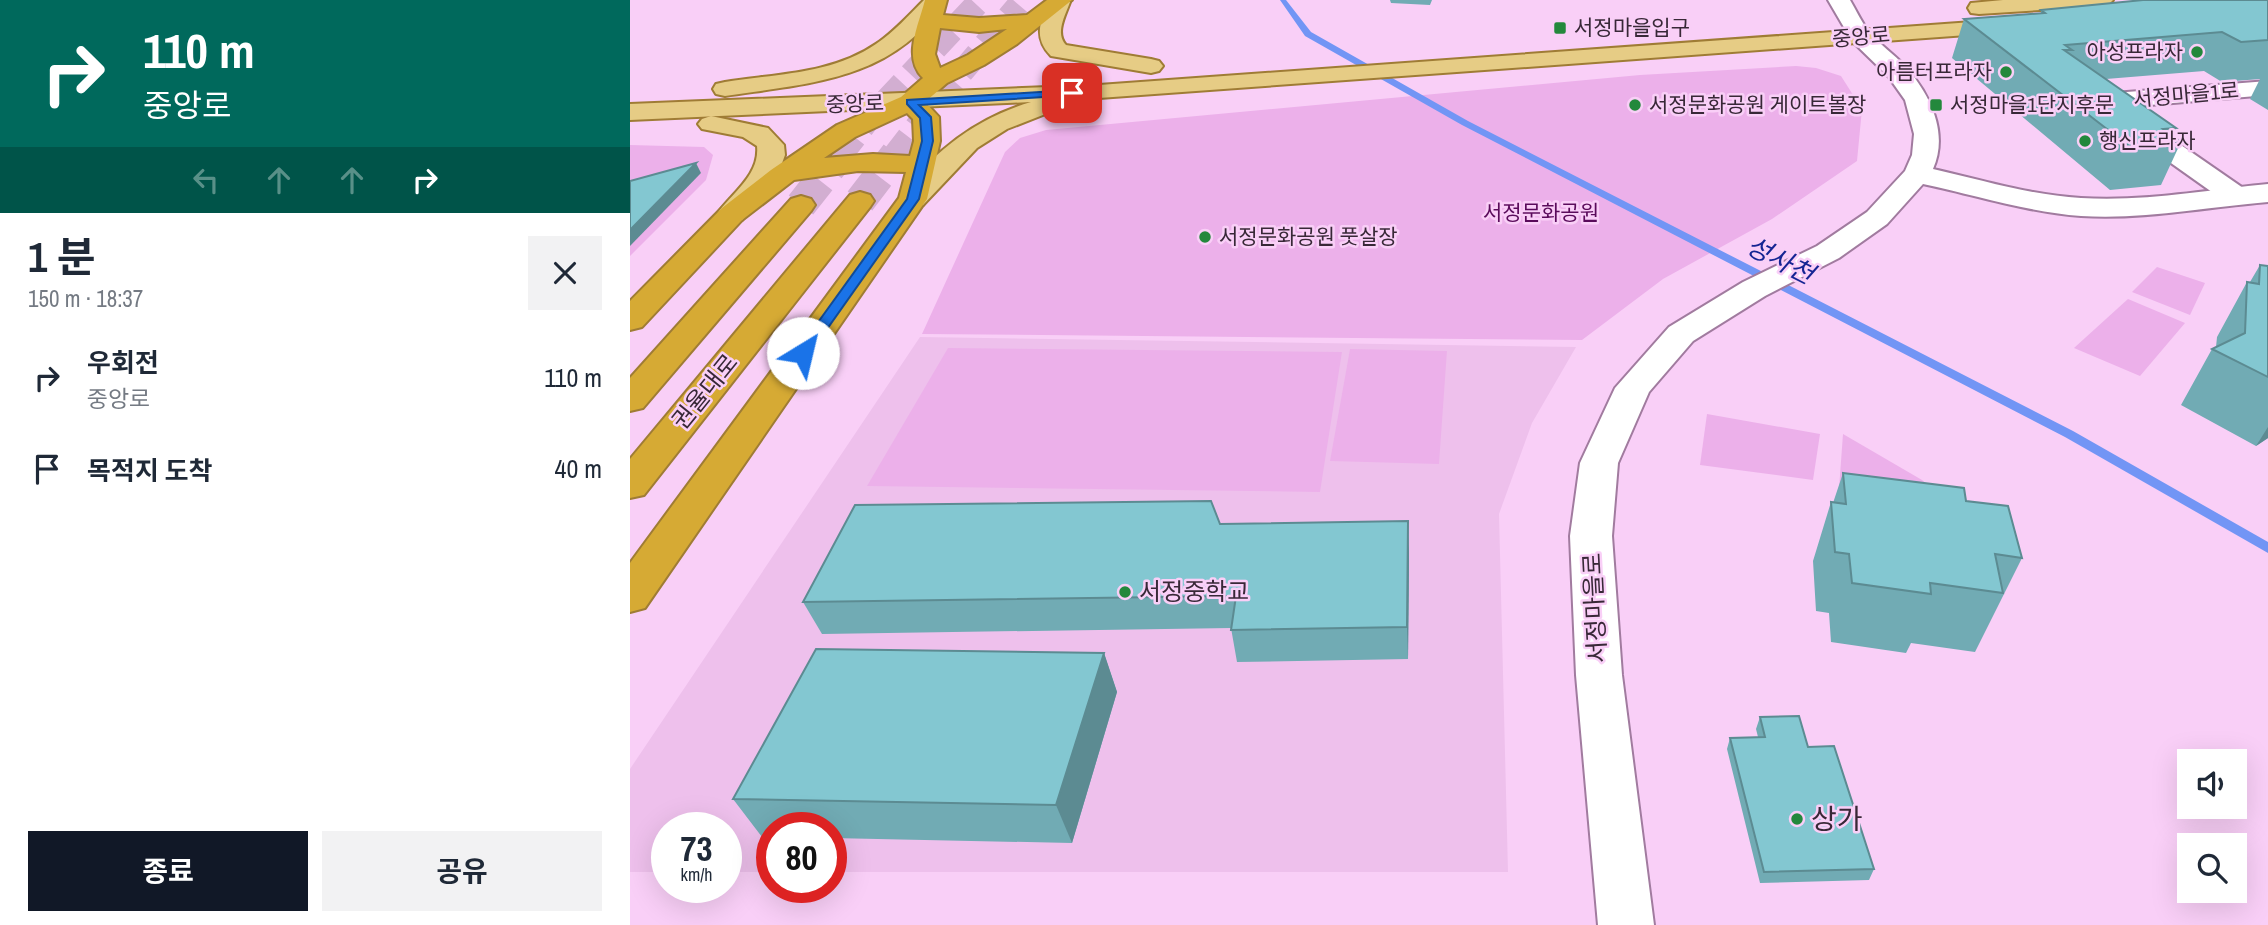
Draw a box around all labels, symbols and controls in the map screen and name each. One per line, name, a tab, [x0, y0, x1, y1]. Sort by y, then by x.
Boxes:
place label: 서정마을입구	[1574, 13, 1690, 42]
text: 110 m	[143, 17, 255, 83]
marker: 서정마을입구	[1552, 20, 1568, 36]
street label: 중앙로	[1831, 20, 1891, 53]
icon: right	[28, 28, 119, 119]
place label: 아성프라자	[2086, 37, 2183, 66]
marker: 아성프라자	[2189, 44, 2205, 60]
place label: 아름터프라자	[1876, 57, 1992, 86]
pin	[1042, 63, 1102, 123]
marker: 아름터프라자	[1998, 64, 2014, 80]
icon: arrive	[1053, 74, 1091, 112]
street label: 서정마을1로	[2132, 75, 2240, 114]
text: 중앙로	[143, 84, 231, 127]
street label: 중앙로	[826, 88, 884, 119]
place label: 서정문화공원 게이트볼장	[1649, 90, 1866, 119]
place label: 서정마을1단지후문	[1950, 90, 2114, 119]
marker: 서정문화공원 게이트볼장	[1627, 97, 1643, 113]
marker: 서정마을1단지후문	[1928, 97, 1944, 113]
place label: 행신프라자	[2099, 126, 2196, 155]
marker: 행신프라자	[2077, 133, 2093, 149]
icon: left	[187, 161, 225, 199]
icon: ahead	[260, 161, 298, 199]
icon: ahead	[333, 161, 371, 199]
icon: right	[406, 161, 444, 199]
park label: 서정문화공원	[1483, 198, 1599, 227]
place label: 서정문화공원 풋살장	[1219, 222, 1398, 251]
water label: 성사천	[1740, 228, 1823, 293]
text: 1 분	[28, 229, 95, 285]
marker: 서정문화공원 풋살장	[1197, 229, 1213, 245]
button: close	[528, 236, 602, 310]
text: 150 m · 18:37	[28, 283, 143, 314]
position arrow	[766, 316, 840, 390]
text: 우회전	[87, 345, 159, 380]
street label: 권율대로	[664, 347, 744, 436]
icon: right	[28, 359, 66, 397]
text: 110 m	[544, 360, 602, 395]
text: 중앙로	[87, 383, 150, 414]
icon: arrive	[28, 450, 66, 488]
text: 40 m	[555, 451, 602, 486]
text: 목적지 도착	[87, 453, 213, 488]
street label: 서정마을로	[1575, 552, 1613, 664]
place label: 서정중학교	[1139, 575, 1249, 607]
marker: 서정중학교	[1117, 584, 1133, 600]
map controls	[2177, 749, 2247, 903]
button: sound	[2177, 749, 2247, 819]
place label: 상가	[1811, 800, 1863, 838]
marker: 상가	[1789, 811, 1805, 827]
speed limit sign: 80	[756, 812, 847, 903]
text: 73	[681, 825, 712, 872]
button: 종료	[28, 831, 308, 911]
button: 공유	[322, 831, 602, 911]
button: search	[2177, 833, 2247, 903]
text: km/h	[681, 862, 713, 887]

